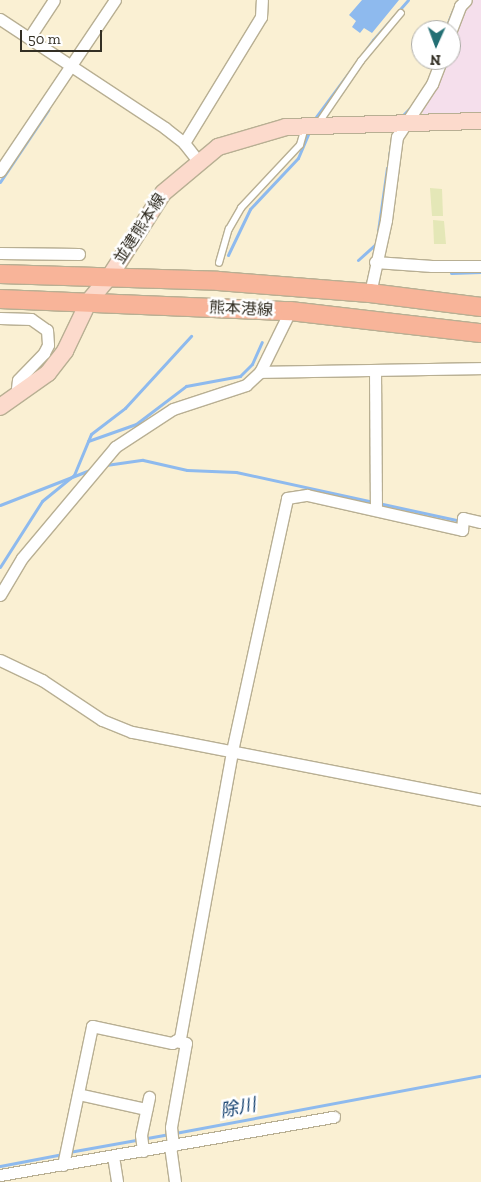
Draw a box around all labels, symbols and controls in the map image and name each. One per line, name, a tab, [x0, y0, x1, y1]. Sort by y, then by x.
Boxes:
scale bar	[22, 20, 105, 52]
north arrow	[411, 20, 461, 70]
text: 50 m	[28, 30, 61, 48]
text: N	[430, 51, 441, 68]
street label: 並建熊本線	[110, 190, 170, 268]
street label: 熊本港線	[209, 298, 273, 320]
water label: 除川	[218, 1094, 258, 1122]

